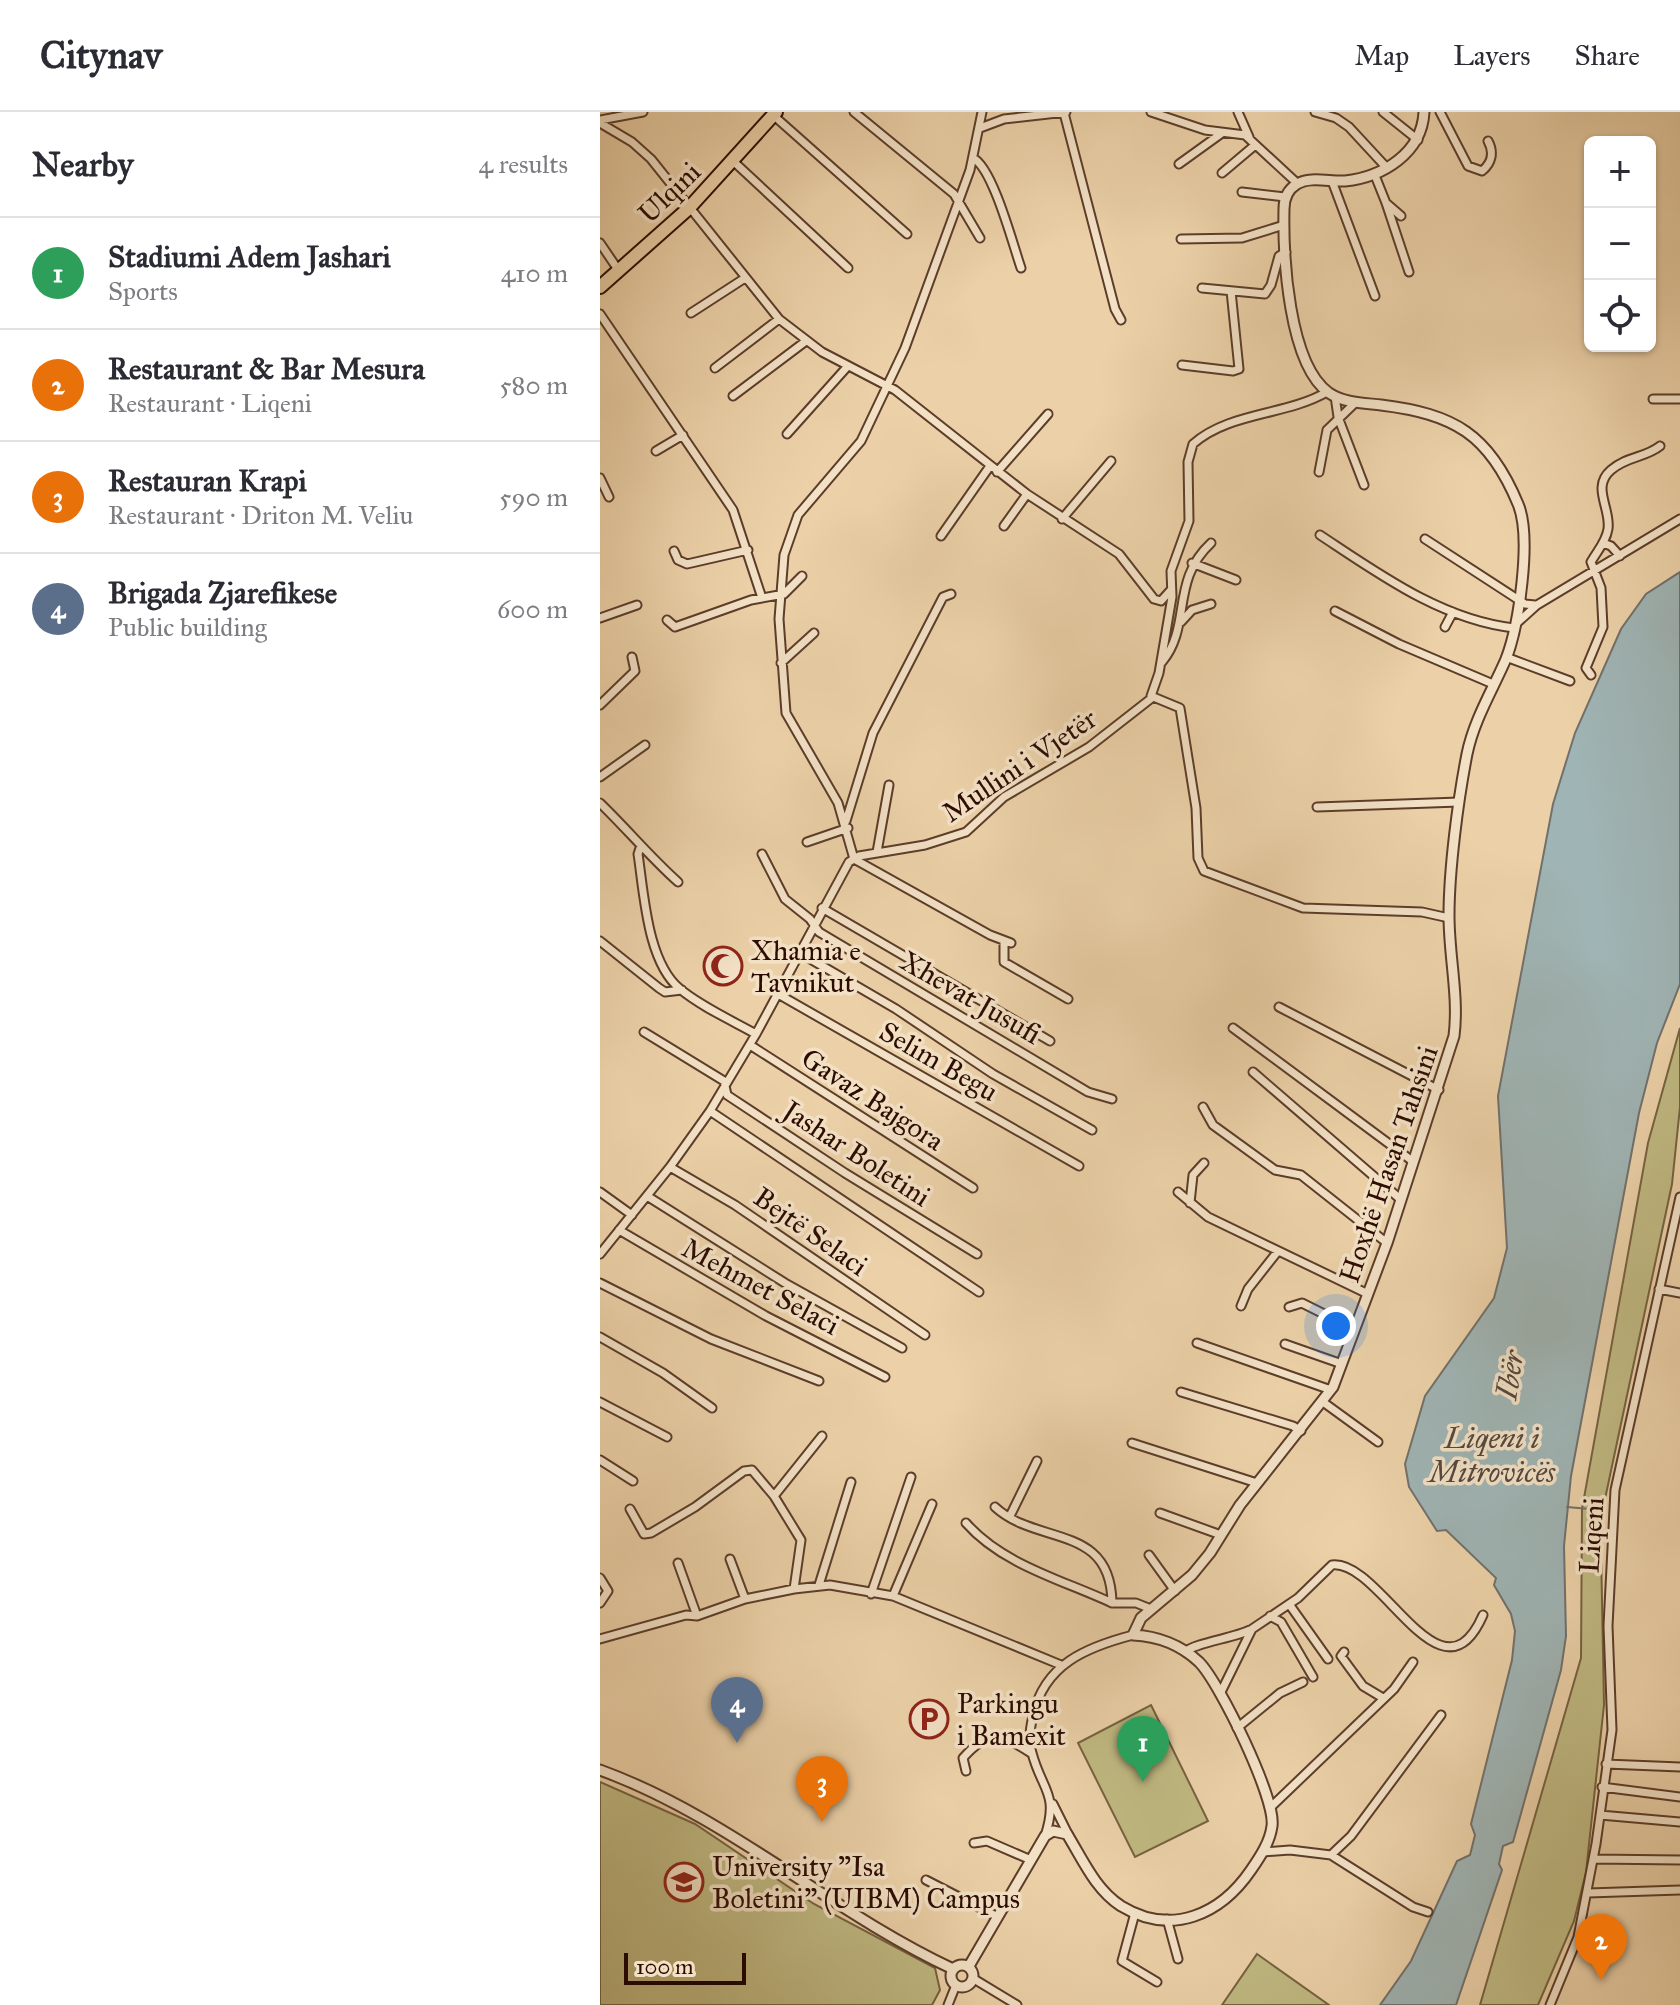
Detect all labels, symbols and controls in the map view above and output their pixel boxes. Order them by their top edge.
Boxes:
text: Citynav [40,32,162,78]
text: Map [1354,38,1409,73]
text: Layers [1453,38,1531,73]
text: Share [1575,38,1640,73]
map controls [1584,136,1656,352]
button: + [1584,136,1656,208]
text: Nearby [32,144,134,185]
text: 4 results [479,148,568,180]
street label: Ulqini [631,154,708,230]
button: − [1584,208,1656,280]
text: Stadiumi Adem Jashari [108,239,391,275]
text: 1 [53,257,63,289]
text: 410 m [501,257,568,289]
text: Sports [108,275,178,307]
button: locate [1584,280,1656,352]
text: Restaurant & Bar Mesura [108,351,425,387]
text: 2 [52,369,64,401]
text: 580 m [500,369,568,401]
text: Restaurant · Liqeni [108,387,312,419]
text: Restauran Krapi [108,463,307,499]
text: 3 [53,481,63,513]
text: 590 m [499,481,568,513]
text: Restaurant · Driton M. Veliu [108,499,413,531]
text: Brigada Zjarefikese [108,575,337,611]
text: 4 [51,593,65,625]
text: 600 m [497,593,568,625]
text: Public building [108,611,267,643]
street label: Mullini i Vjetër [935,701,1104,830]
place label: Xhamia e Tavnikut [751,933,861,1000]
street label: Xhevat Jusufi [894,943,1048,1052]
mosque icon: Xhamia e Tavnikut [702,945,744,987]
street label: Selim Begu [873,1014,1004,1109]
street label: Gavaz Bajgora [795,1040,951,1159]
street label: Hoxhë Hasan Tahsini [1331,1041,1446,1287]
street label: Jashar Boletini [774,1091,937,1214]
street label: Bejtë Selaci [747,1179,875,1284]
street label: Mehmet Selaci [676,1230,846,1343]
your location [1316,1306,1356,1346]
water label: Ibër [1488,1346,1532,1403]
water label: Liqeni i Mitrovicës [1426,1420,1557,1490]
street label: Liqeni [1571,1496,1612,1574]
pin: 4 [711,1677,763,1743]
place label: Parkingu i Bamexit [957,1686,1066,1753]
parking icon: Parkingu i Bamexit [908,1698,950,1740]
pin: 1 [1117,1716,1169,1782]
pin: 3 [796,1756,848,1822]
place label: University "Isa Boletini" (UIBM) Campus [712,1849,1020,1916]
school or university icon: University "Isa Boletini" (UIBM) Campus [663,1861,705,1903]
pin: 2 [1575,1914,1627,1980]
scale bar [624,1949,746,1985]
text: 100 m [636,1953,693,1980]

